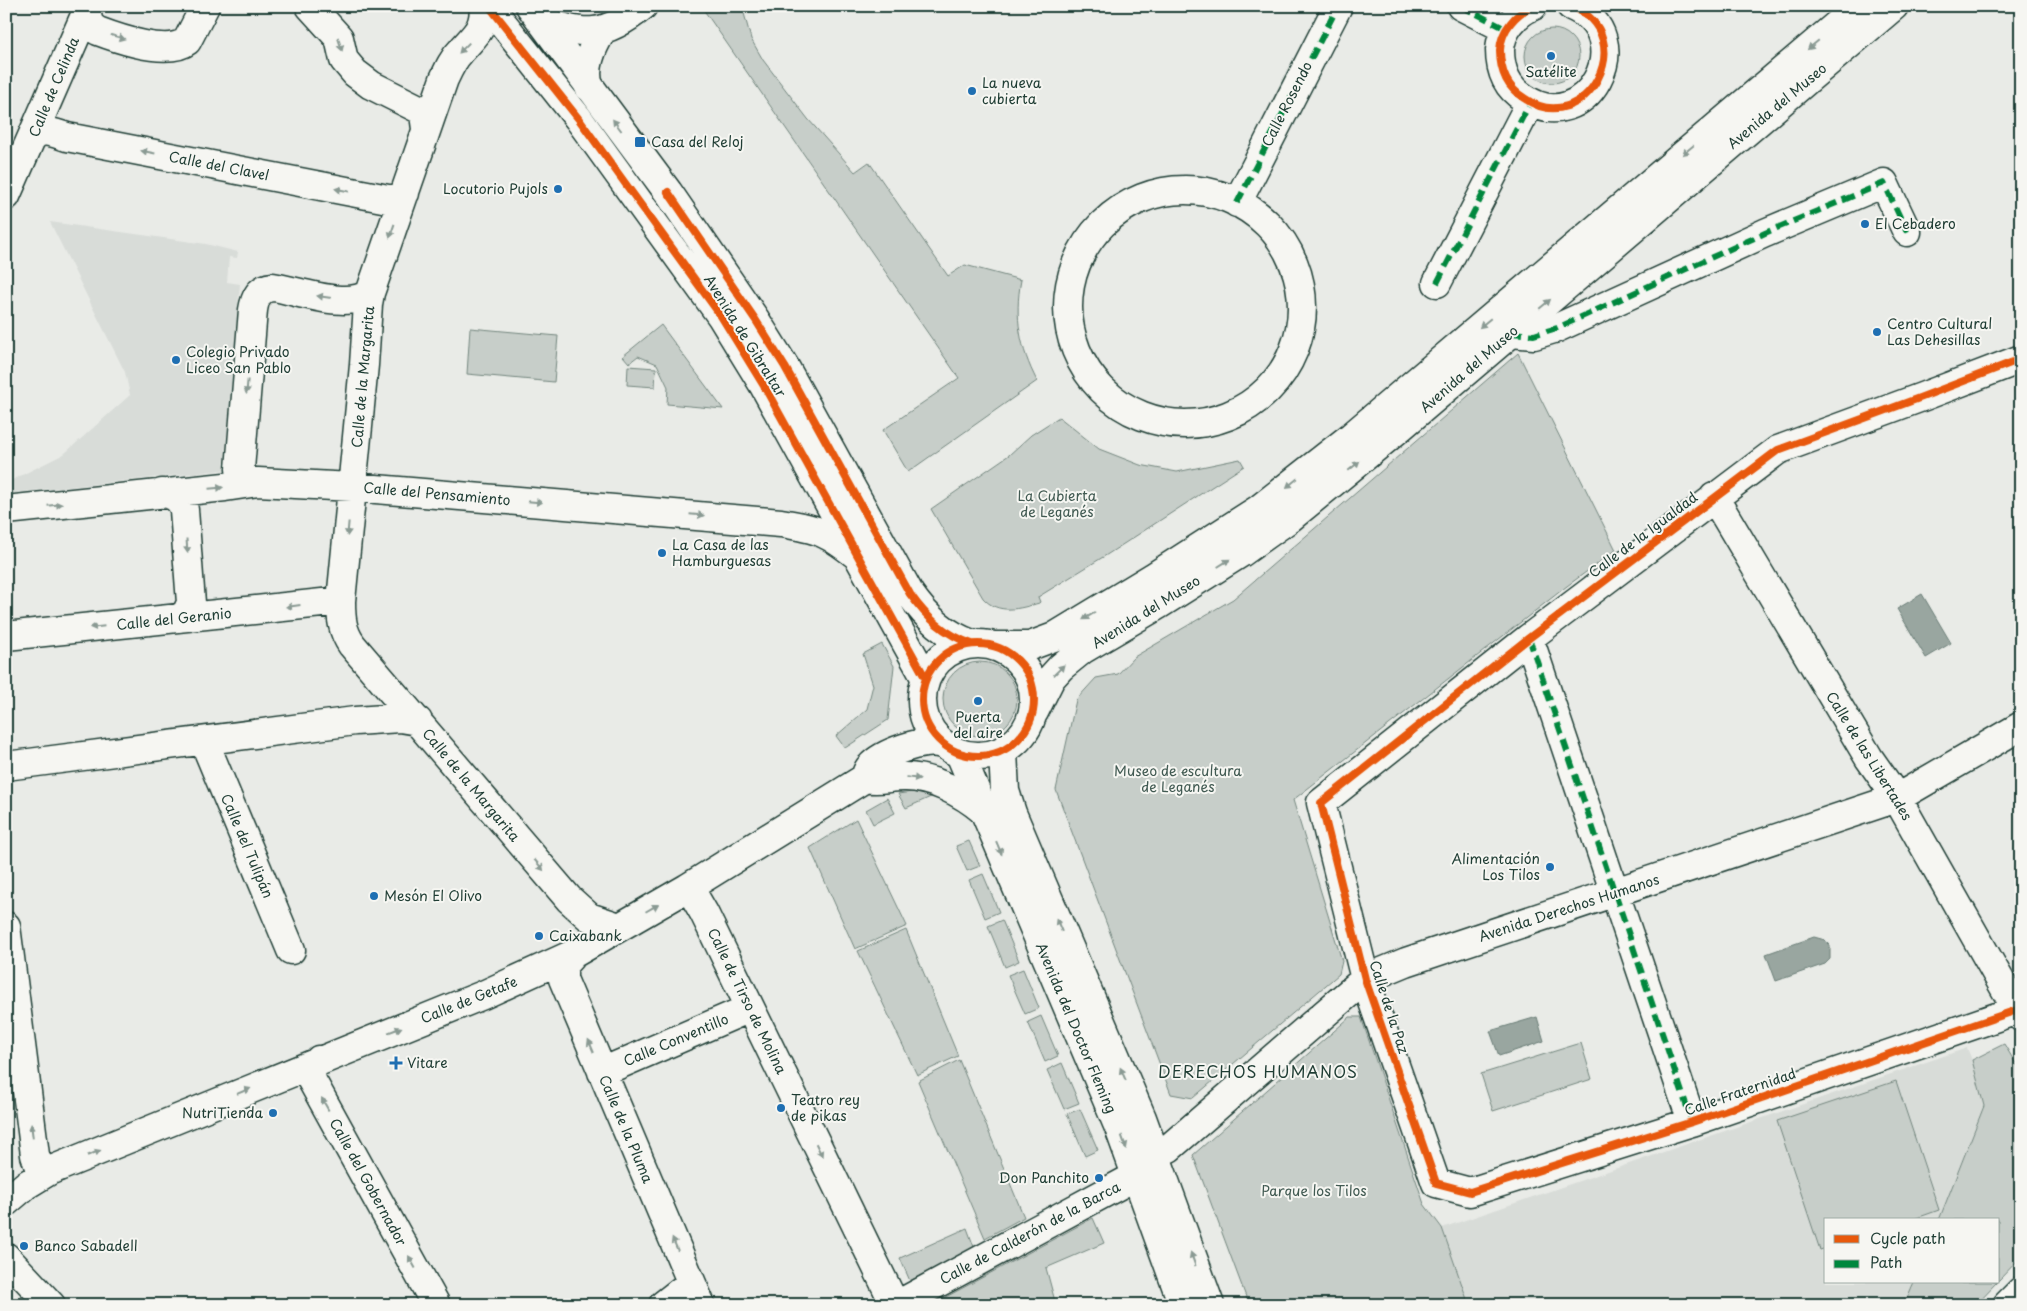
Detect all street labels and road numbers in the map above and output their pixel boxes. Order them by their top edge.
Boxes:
street label: Calle de Celinda [23,33,84,140]
street label: Calle Rosendo [1256,57,1317,150]
street label: Avenida del Museo [1722,58,1831,154]
street label: Calle del Clavel [167,145,271,186]
street label: Avenida de Gibraltar [699,271,792,401]
street label: Calle de la Margarita [346,305,379,449]
street label: Avenida del Museo [1415,320,1523,417]
street label: Calle del Pensamiento [363,477,512,510]
street label: Calle de la Igualdad [1584,486,1702,583]
street label: Avenida del Museo [1088,570,1204,653]
street label: Calle del Geranio [115,602,233,635]
street label: Calle de las Libertades [1821,687,1918,824]
street label: Calle de la Margarita [418,723,525,846]
street label: Calle del Tulipán [216,790,279,901]
street label: Avenida Derechos Humanos [1476,868,1662,947]
street label: Calle de Tirso de Molina [703,924,792,1077]
street label: Avenida del Doctor Fleming [1031,939,1122,1116]
street label: Calle de la Paz [1365,957,1415,1057]
street label: Calle de Getafe [417,971,520,1028]
street label: Calle Conventillo [620,1008,732,1071]
street label: Calle Fraternidad [1681,1063,1799,1120]
street label: Calle de la Pluma [594,1071,659,1186]
street label: Calle del Gobernador [325,1114,413,1250]
street label: Calle de Calderón de la Barca [936,1176,1124,1289]

